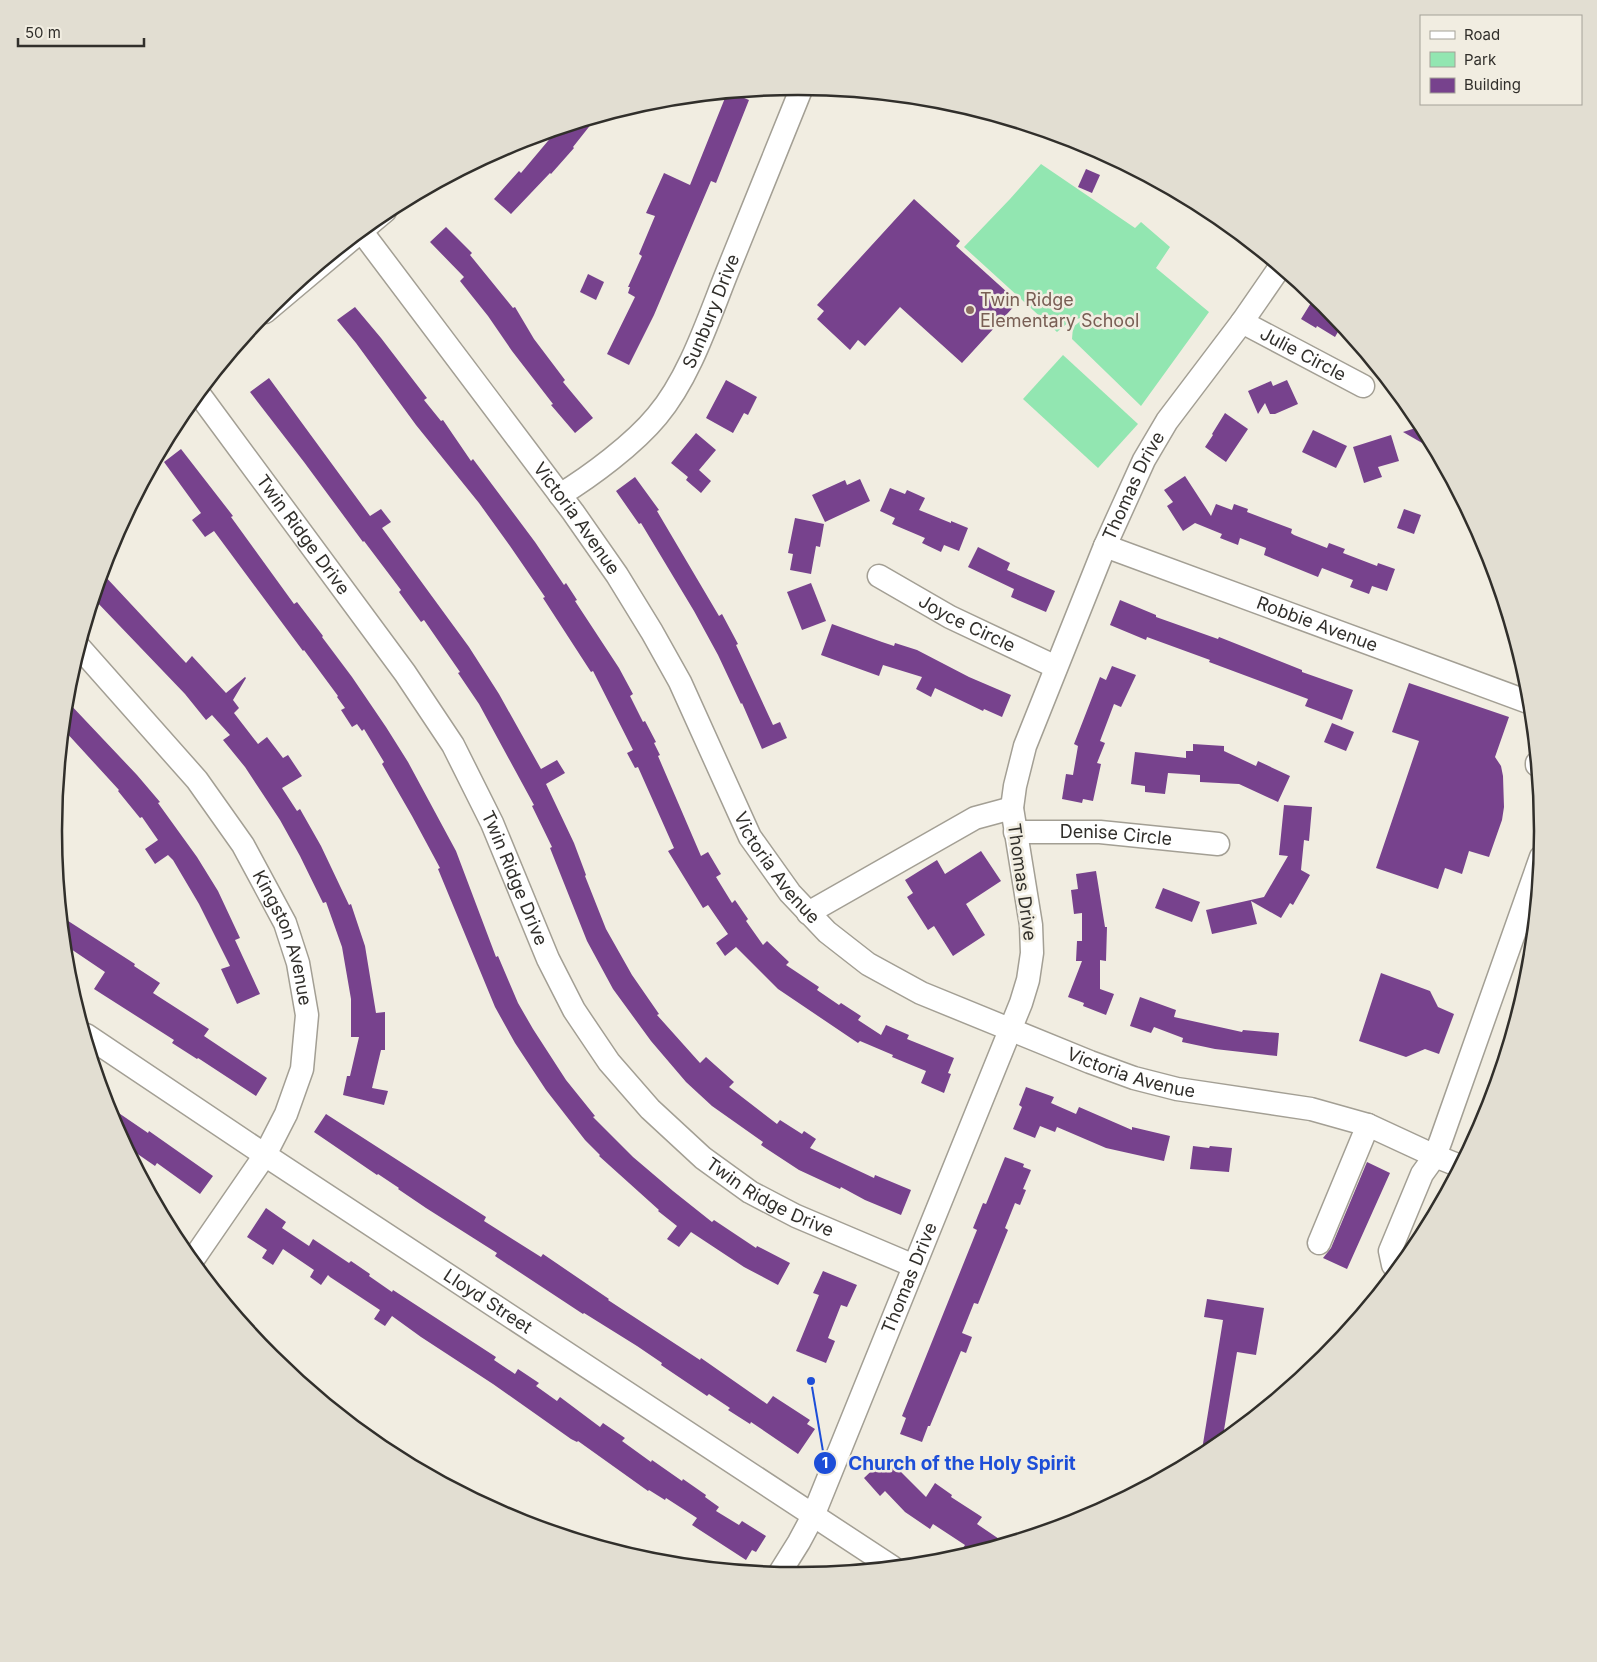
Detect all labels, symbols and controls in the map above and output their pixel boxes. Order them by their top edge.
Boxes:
scale bar [18,15,144,47]
legend [1420,15,1582,105]
text: 50 m [25,23,61,42]
text: Road [1464,25,1500,44]
text: Park [1464,50,1497,69]
text: Building [1464,75,1521,94]
street label: Sunbury Drive [678,251,743,372]
place label: Twin Ridge Elementary School [980,289,1139,331]
marker: Twin Ridge Elementary School [964,304,976,316]
street label: Julie Circle [1257,322,1350,385]
street label: Thomas Drive [1098,428,1168,543]
street label: Victoria Avenue [529,458,624,578]
street label: Twin Ridge Drive [252,470,354,598]
street label: Joyce Circle [915,590,1019,656]
street label: Robbie Avenue [1254,592,1381,656]
street label: Twin Ridge Drive [478,807,552,948]
street label: Victoria Avenue [730,808,824,928]
street label: Denise Circle [1060,821,1173,849]
street label: Thomas Drive [1004,822,1041,942]
street label: Kingston Avenue [249,866,316,1007]
street label: Victoria Avenue [1064,1043,1197,1102]
street label: Twin Ridge Drive [702,1153,837,1241]
street label: Thomas Drive [877,1219,941,1337]
street label: Lloyd Street [440,1264,536,1338]
callout: Church of the Holy Spirit [813,1446,1085,1480]
text: Church of the Holy Spirit [848,1452,1076,1475]
text: 1 [822,1453,828,1472]

